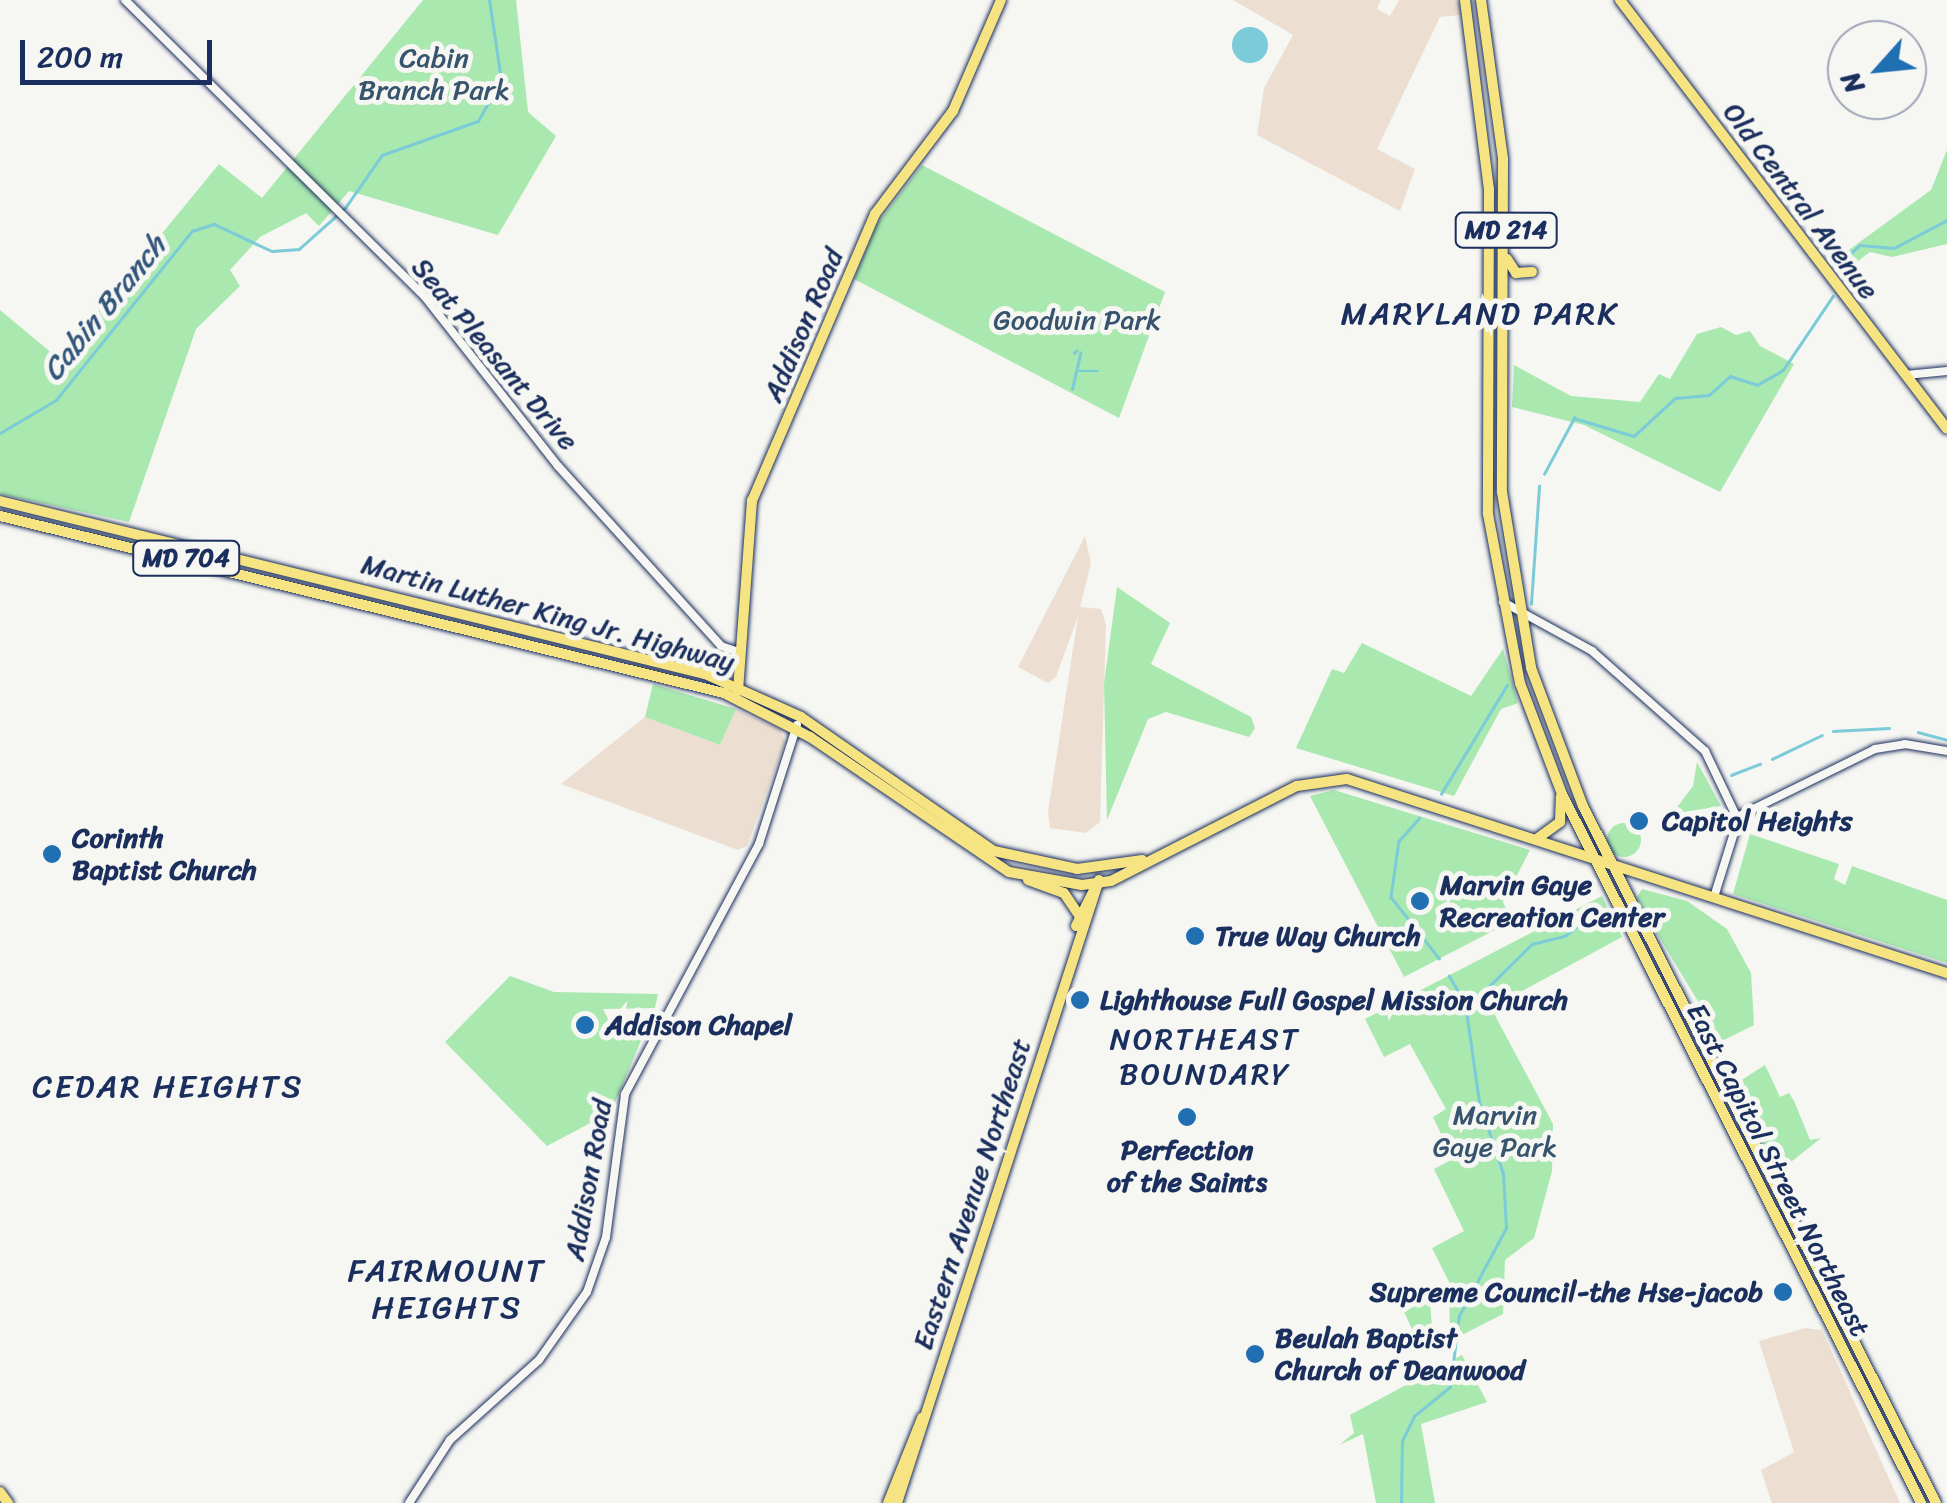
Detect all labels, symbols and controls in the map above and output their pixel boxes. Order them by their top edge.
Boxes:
scale bar [25,20,218,82]
north arrow [1827,20,1927,120]
text: 200 m [37,30,123,84]
park label: Cabin Branch Park [358,41,510,107]
text: N [1825,63,1878,103]
street label: Old Central Avenue [1716,96,1886,306]
road number: MD 214 [1454,210,1558,250]
water label: Cabin Branch [35,228,173,388]
street label: Addison Road [756,243,850,407]
street label: Seat Pleasant Drive [404,250,586,458]
district label: MARYLAND PARK [1341,295,1619,333]
park label: Goodwin Park [993,303,1161,337]
road number: MD 704 [131,538,241,578]
street label: Martin Luther King Jr. Highway [359,547,737,679]
place label: Capitol Heights [1662,804,1852,838]
marker: Capitol Heights [1626,808,1652,834]
place label: Corinth Baptist Church [72,821,257,887]
marker: Corinth Baptist Church [41,843,63,865]
place label: Marvin Gaye Recreation Center [1440,868,1666,934]
marker: Marvin Gaye Recreation Center [1409,890,1431,912]
place label: True Way Church [1215,919,1421,953]
marker: True Way Church [1184,925,1206,947]
place label: Lighthouse Full Gospel Mission Church [1100,983,1569,1017]
marker: Lighthouse Full Gospel Mission Church [1069,989,1091,1011]
street label: East Capitol Street Northeast [1679,997,1877,1343]
place label: Addison Chapel [605,1008,792,1042]
marker: Addison Chapel [574,1014,596,1036]
district label: NORTHEAST BOUNDARY [1112,1021,1298,1092]
street label: Eastern Avenue Northeast [906,1034,1038,1354]
district label: CEDAR HEIGHTS [34,1068,302,1106]
street label: Addison Road [557,1096,619,1264]
park label: Marvin Gaye Park [1432,1098,1558,1164]
marker: Perfection of the Saints [1176,1106,1198,1128]
place label: Perfection of the Saints [1107,1133,1267,1199]
district label: FAIRMOUNT HEIGHTS [350,1253,544,1328]
place label: Supreme Council-the Hse-jacob [1368,1275,1763,1309]
marker: Supreme Council-the Hse-jacob [1772,1281,1794,1303]
place label: Beulah Baptist Church of Deanwood [1275,1321,1526,1387]
marker: Beulah Baptist Church of Deanwood [1244,1343,1266,1365]

